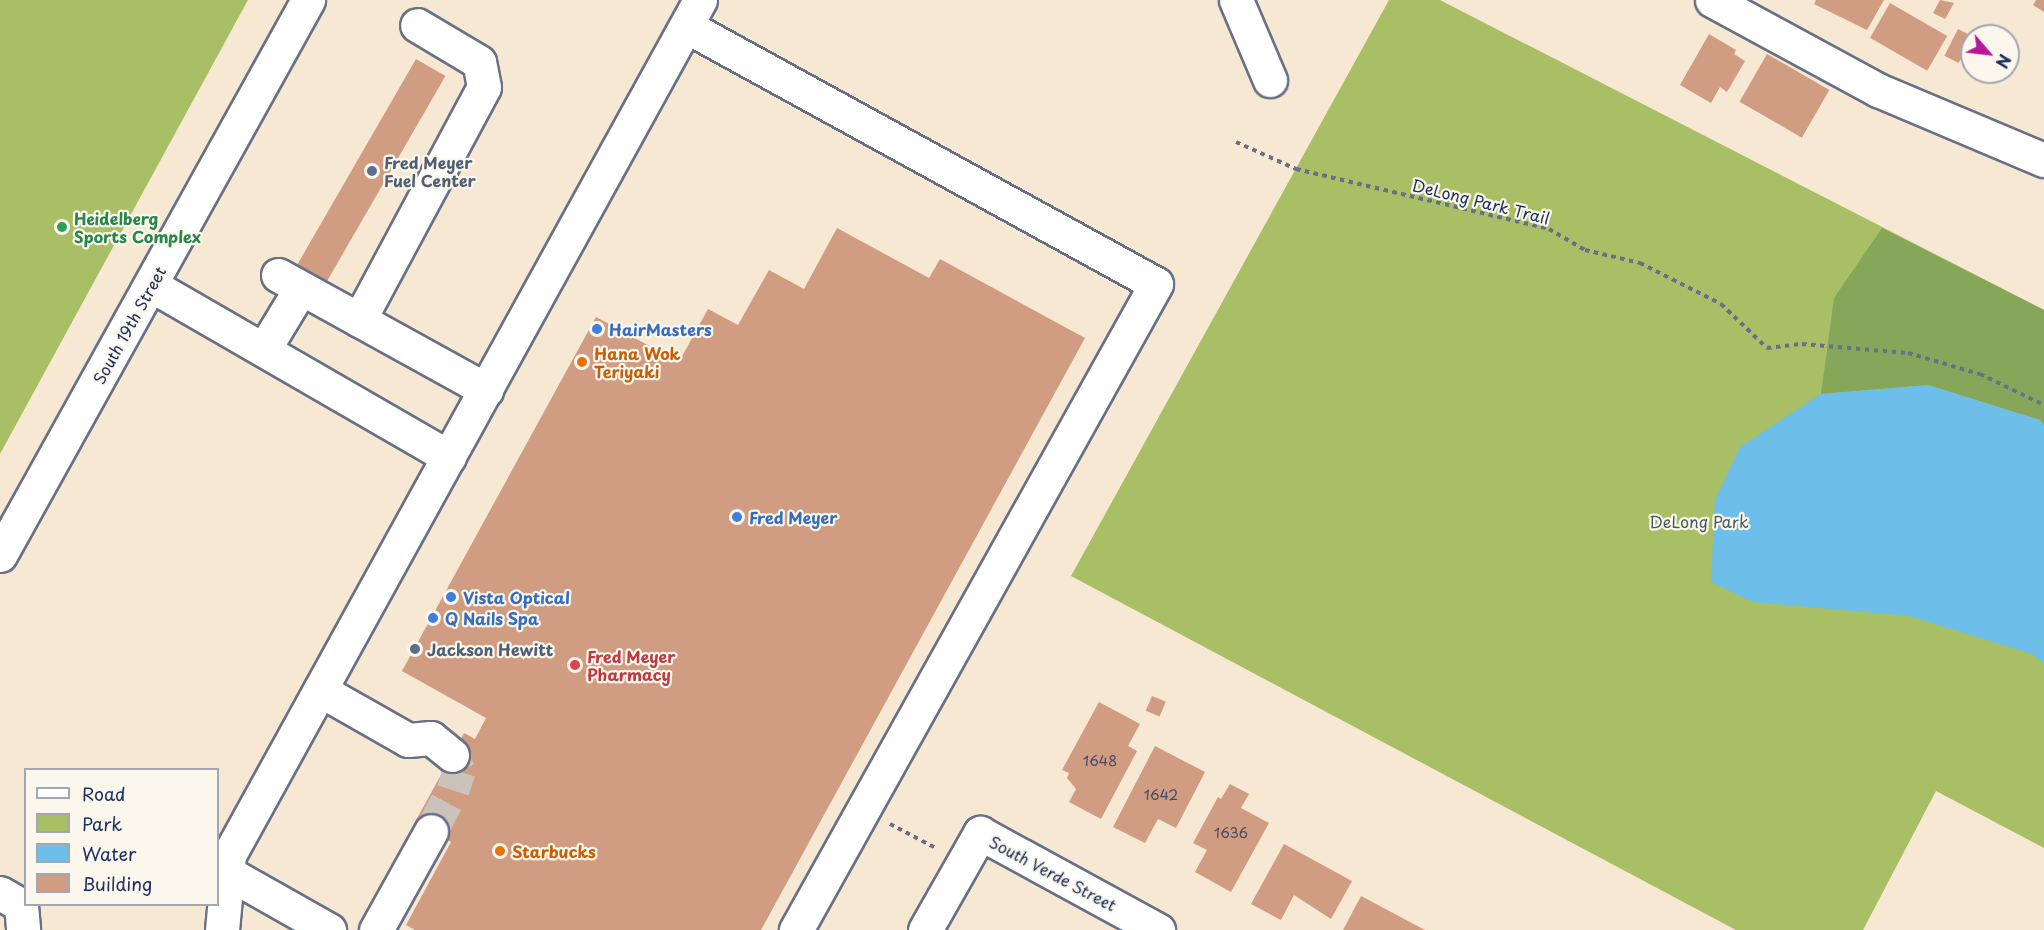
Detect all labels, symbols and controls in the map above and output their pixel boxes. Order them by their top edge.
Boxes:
north arrow [1960,24,2020,84]
text: N [1991,50,2018,73]
place label: Fred Meyer Fuel Center [384,152,477,190]
marker: Fred Meyer Fuel Center [365,164,379,178]
street label: DeLong Park Trail [1411,175,1551,227]
place label: Heidelberg Sports Complex [74,208,201,246]
marker: Heidelberg Sports Complex [55,220,69,234]
street label: South 19th Street [88,262,170,388]
place label: HairMasters [609,319,712,339]
marker: HairMasters [590,322,604,336]
place label: Hana Wok Teriyaki [594,343,680,381]
marker: Hana Wok Teriyaki [575,355,589,369]
place label: Fred Meyer [749,507,839,527]
marker: Fred Meyer [730,510,744,524]
park label: DeLong Park [1649,511,1749,531]
place label: Vista Optical [463,587,568,607]
marker: Vista Optical [444,590,458,604]
place label: Q Nails Spa [445,608,540,628]
marker: Q Nails Spa [426,611,440,625]
place label: Jackson Hewitt [427,639,553,659]
marker: Jackson Hewitt [408,642,422,656]
place label: Fred Meyer Pharmacy [587,646,677,684]
marker: Fred Meyer Pharmacy [568,658,582,672]
house number: 1648 [1083,753,1117,769]
legend [24,768,219,906]
text: Road [82,780,126,807]
house number: 1642 [1144,787,1178,803]
text: Park [82,810,122,837]
house number: 1636 [1214,825,1248,841]
street label: South Verde Street [985,831,1121,915]
text: Water [82,840,136,867]
place label: Starbucks [512,841,596,861]
marker: Starbucks [493,844,507,858]
text: Building [82,870,152,897]

